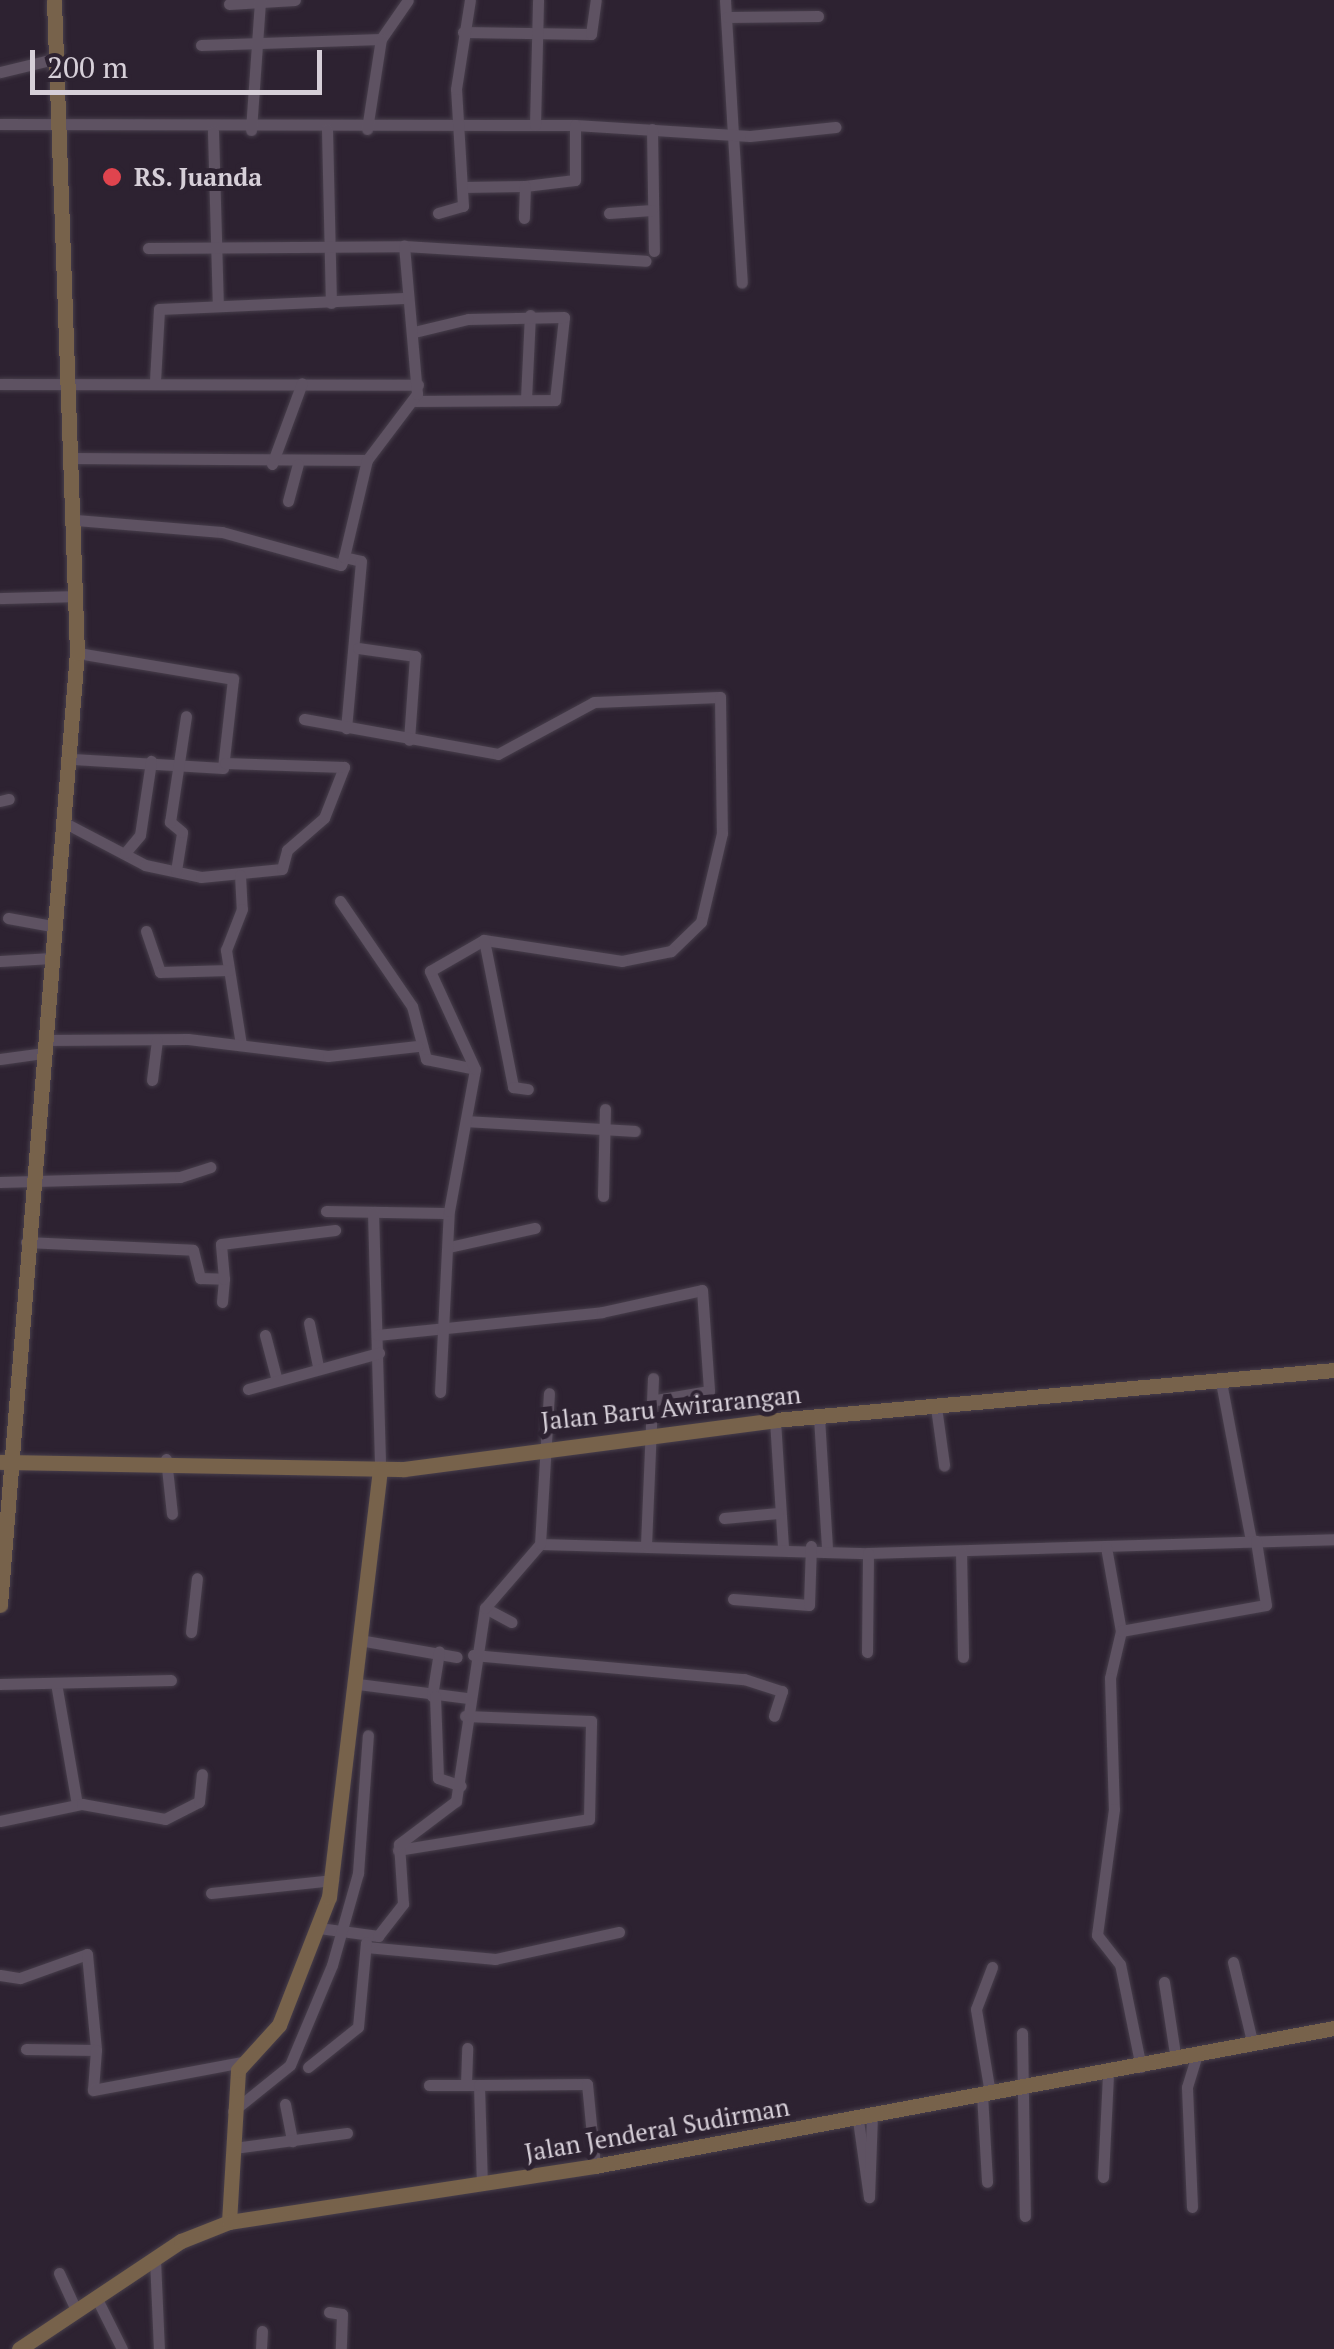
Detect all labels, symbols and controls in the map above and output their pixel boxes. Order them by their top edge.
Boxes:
scale bar [35,30,328,92]
text: 200 m [47,47,128,87]
place label: RS. Juanda [134,162,263,192]
marker: RS. Juanda [99,164,125,190]
street label: Jalan Baru Awirarangan [539,1379,803,1437]
street label: Jalan Jenderal Sudirman [522,2092,792,2168]

